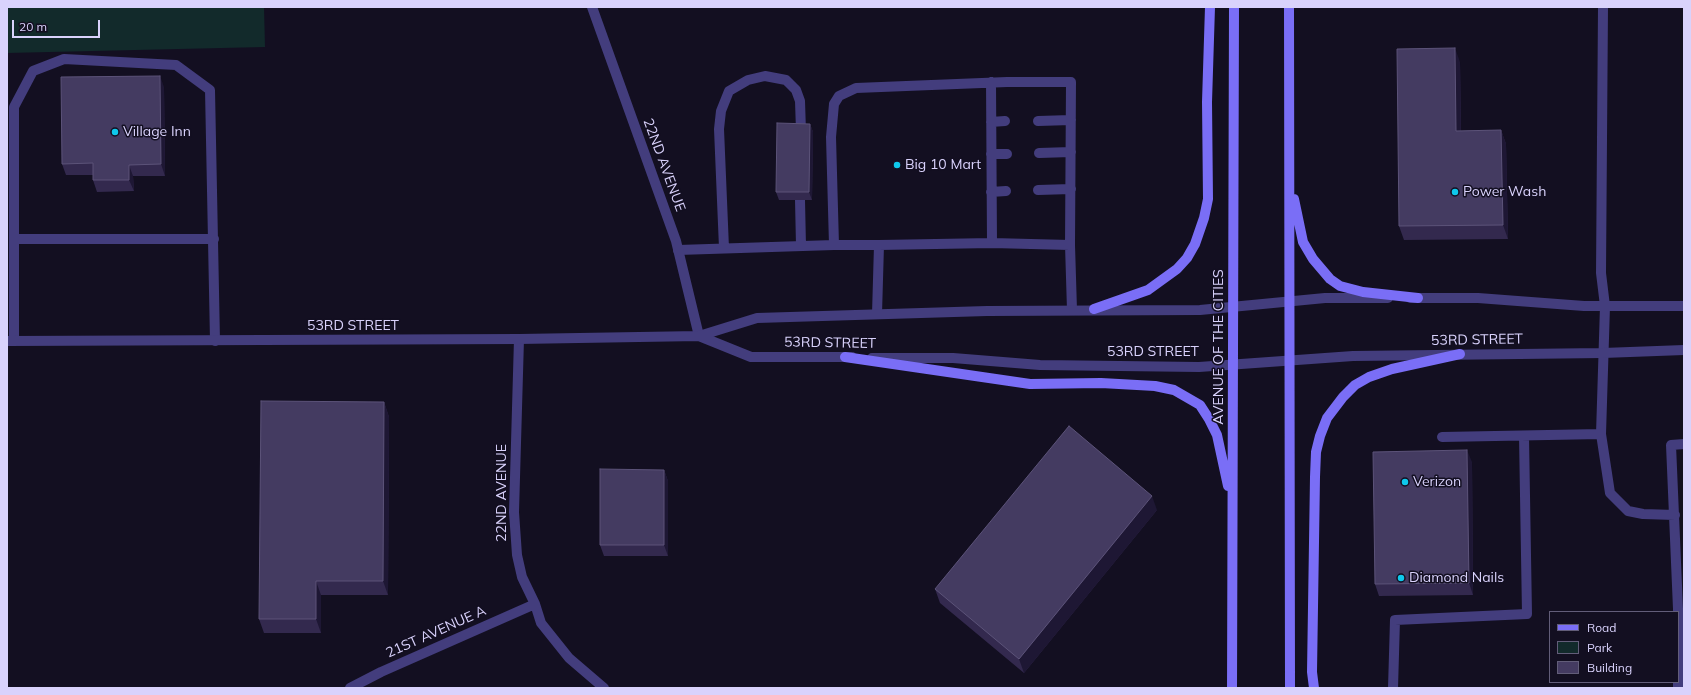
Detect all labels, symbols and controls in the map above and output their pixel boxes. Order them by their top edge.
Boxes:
scale bar [14,12,102,38]
text: 20 m [19,19,47,34]
street label: 22ND AVENUE [639,116,689,214]
place label: Village Inn [123,124,191,140]
marker: Village Inn [110,127,120,137]
place label: Big 10 Mart [905,157,981,173]
marker: Big 10 Mart [892,160,902,170]
place label: Power Wash [1463,184,1546,200]
marker: Power Wash [1450,187,1460,197]
street label: AVENUE OF THE CITIES [1211,269,1227,425]
street label: 53RD STREET [307,318,399,334]
street label: 53RD STREET [1431,331,1523,349]
street label: 53RD STREET [784,334,876,352]
street label: 53RD STREET [1107,344,1199,360]
street label: 22ND AVENUE [494,444,510,542]
place label: Verizon [1413,474,1461,490]
marker: Verizon [1400,477,1410,487]
place label: Diamond Nails [1409,570,1504,586]
marker: Diamond Nails [1396,573,1406,583]
street label: 21ST AVENUE A [383,602,489,662]
legend [1549,611,1679,683]
text: Road [1587,620,1616,635]
text: Park [1587,640,1612,655]
text: Building [1587,660,1632,675]

